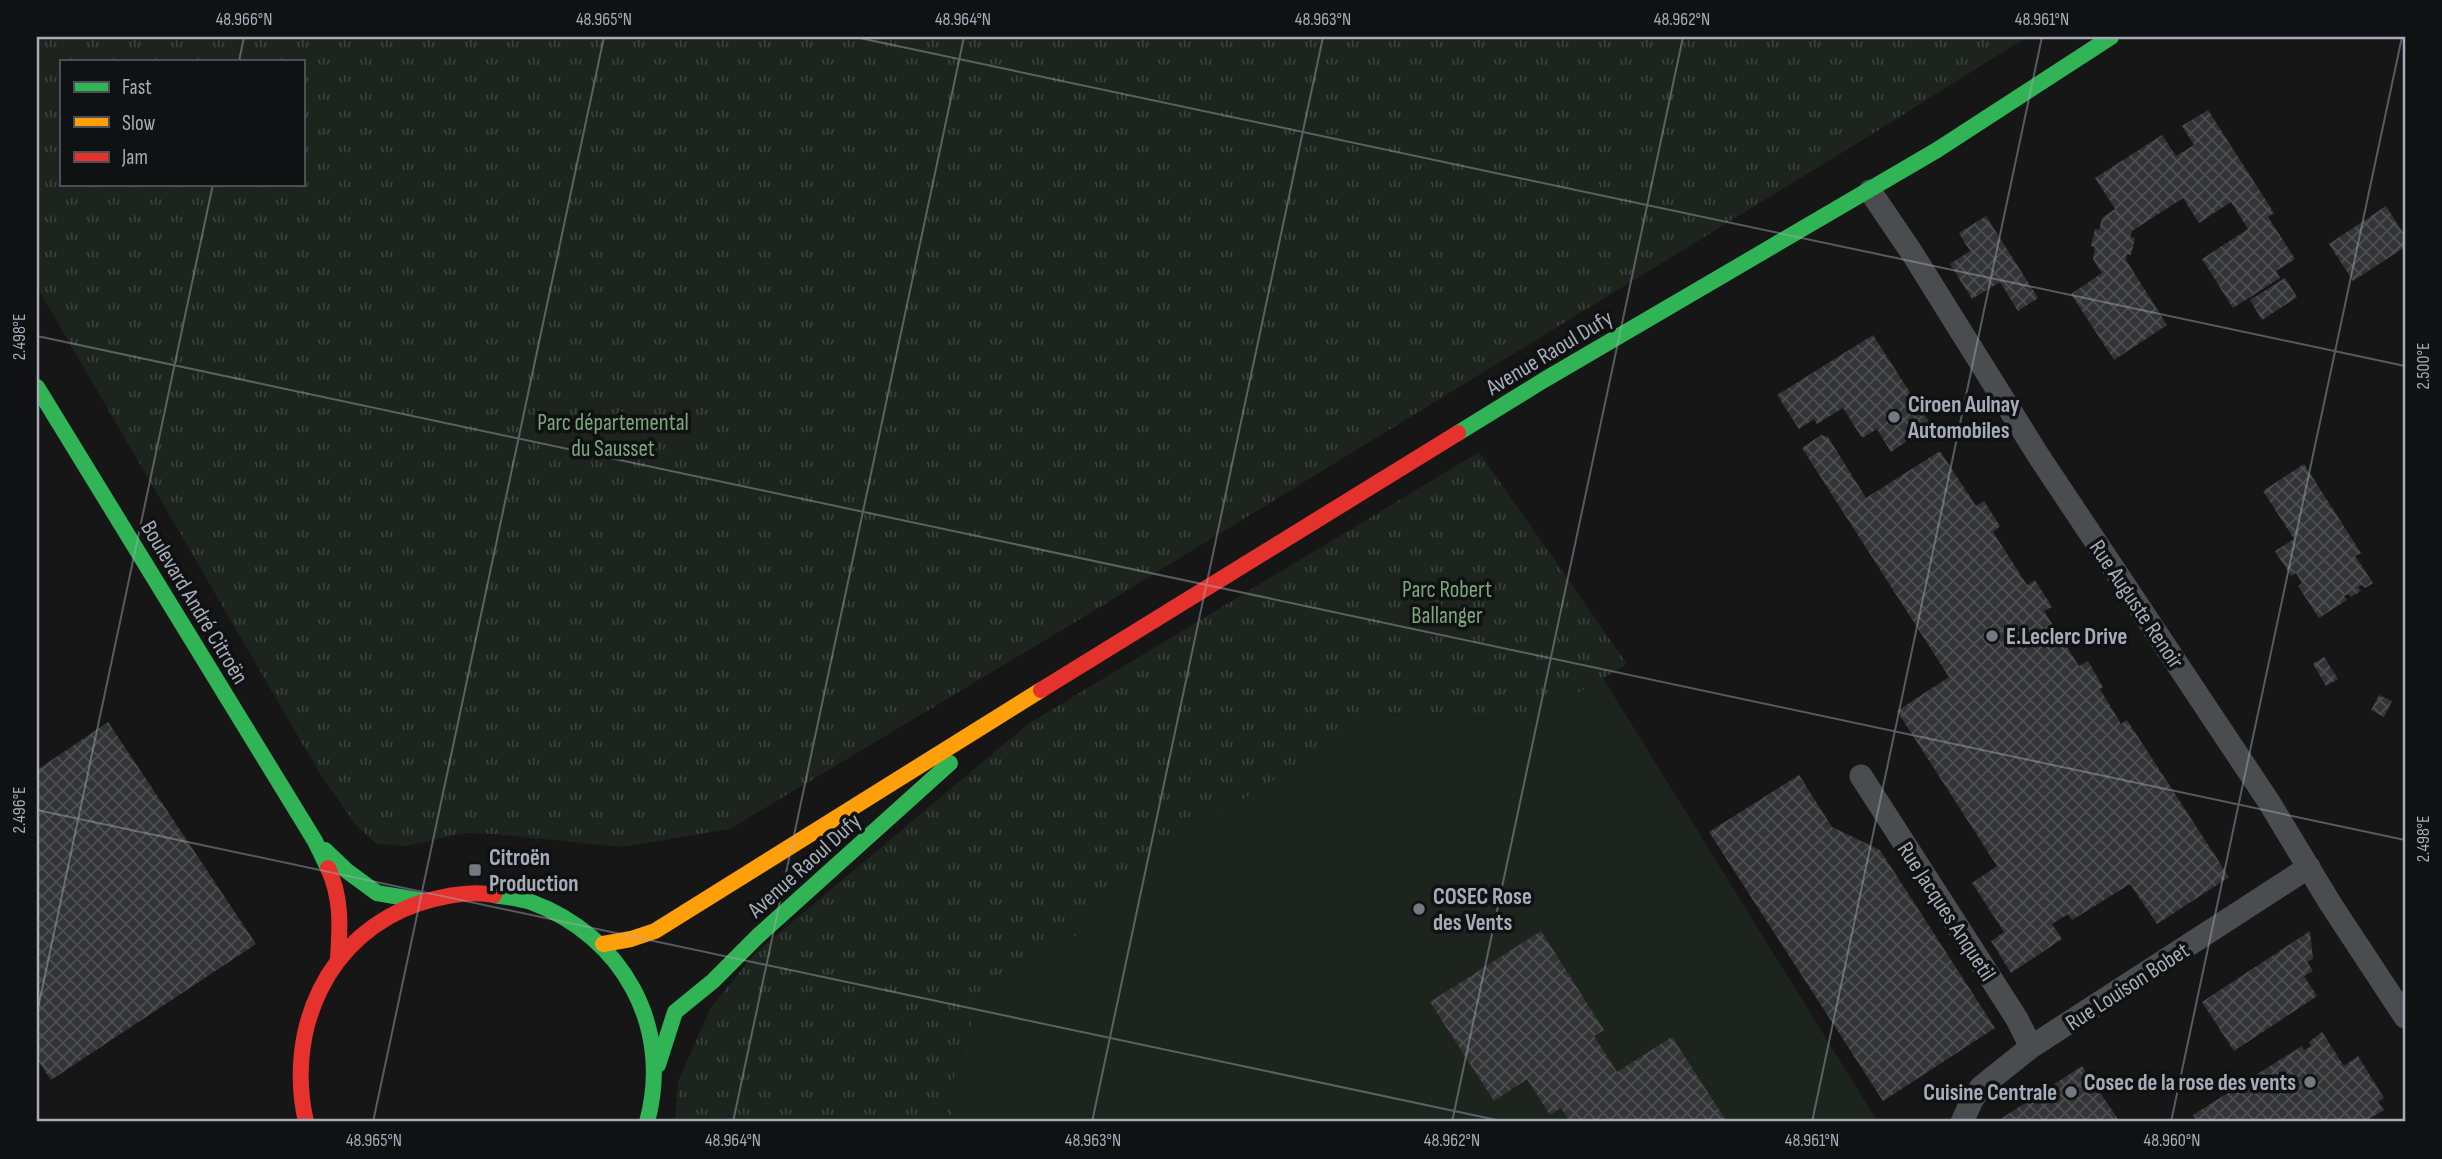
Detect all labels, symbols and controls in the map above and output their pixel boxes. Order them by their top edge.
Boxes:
text: 48.966°N [216,9,272,30]
text: 48.965°N [576,9,632,30]
text: 48.964°N [935,9,991,30]
text: 48.963°N [1295,9,1351,30]
text: 48.962°N [1654,9,1710,30]
text: 48.961°N [2015,9,2069,30]
legend [60,60,304,186]
text: Fast [122,75,152,100]
text: Slow [122,111,156,136]
text: Jam [121,145,148,170]
street label: Avenue Raoul Dufy [1480,304,1618,402]
text: 2.498°E [9,314,30,360]
text: 2.500°E [2413,343,2434,389]
place label: Ciroen Aulnay Automobiles [1907,391,2020,445]
park label: Parc départemental du Sausset [537,409,689,463]
marker: Ciroen Aulnay Automobiles [1886,409,1902,425]
street label: Boulevard André Citroën [134,516,254,689]
street label: Rue Auguste Renoir [2083,535,2190,675]
park label: Parc Robert Ballanger [1402,576,1492,630]
place label: E.Leclerc Drive [2006,623,2127,651]
marker: E.Leclerc Drive [1984,628,2000,644]
text: 2.496°E [9,787,30,833]
street label: Avenue Raoul Dufy [741,807,867,925]
text: 2.498°E [2413,816,2434,862]
street label: Rue Jacques Anquetil [1891,837,2002,986]
place label: Citroën Production [489,844,578,898]
marker: Citroën Production [467,862,483,878]
place label: COSEC Rose des Vents [1433,883,1532,937]
marker: COSEC Rose des Vents [1411,901,1427,917]
street label: Rue Louison Bobet [2061,937,2195,1037]
place label: Cosec de la rose des vents [2084,1069,2296,1097]
marker: Cosec de la rose des vents [2302,1074,2318,1090]
place label: Cuisine Centrale [1923,1079,2057,1107]
marker: Cuisine Centrale [2063,1084,2079,1100]
text: 48.965°N [346,1130,402,1151]
text: 48.964°N [705,1130,761,1151]
text: 48.963°N [1065,1130,1121,1151]
text: 48.962°N [1424,1130,1480,1151]
text: 48.961°N [1785,1130,1839,1151]
text: 48.960°N [2144,1130,2200,1151]

